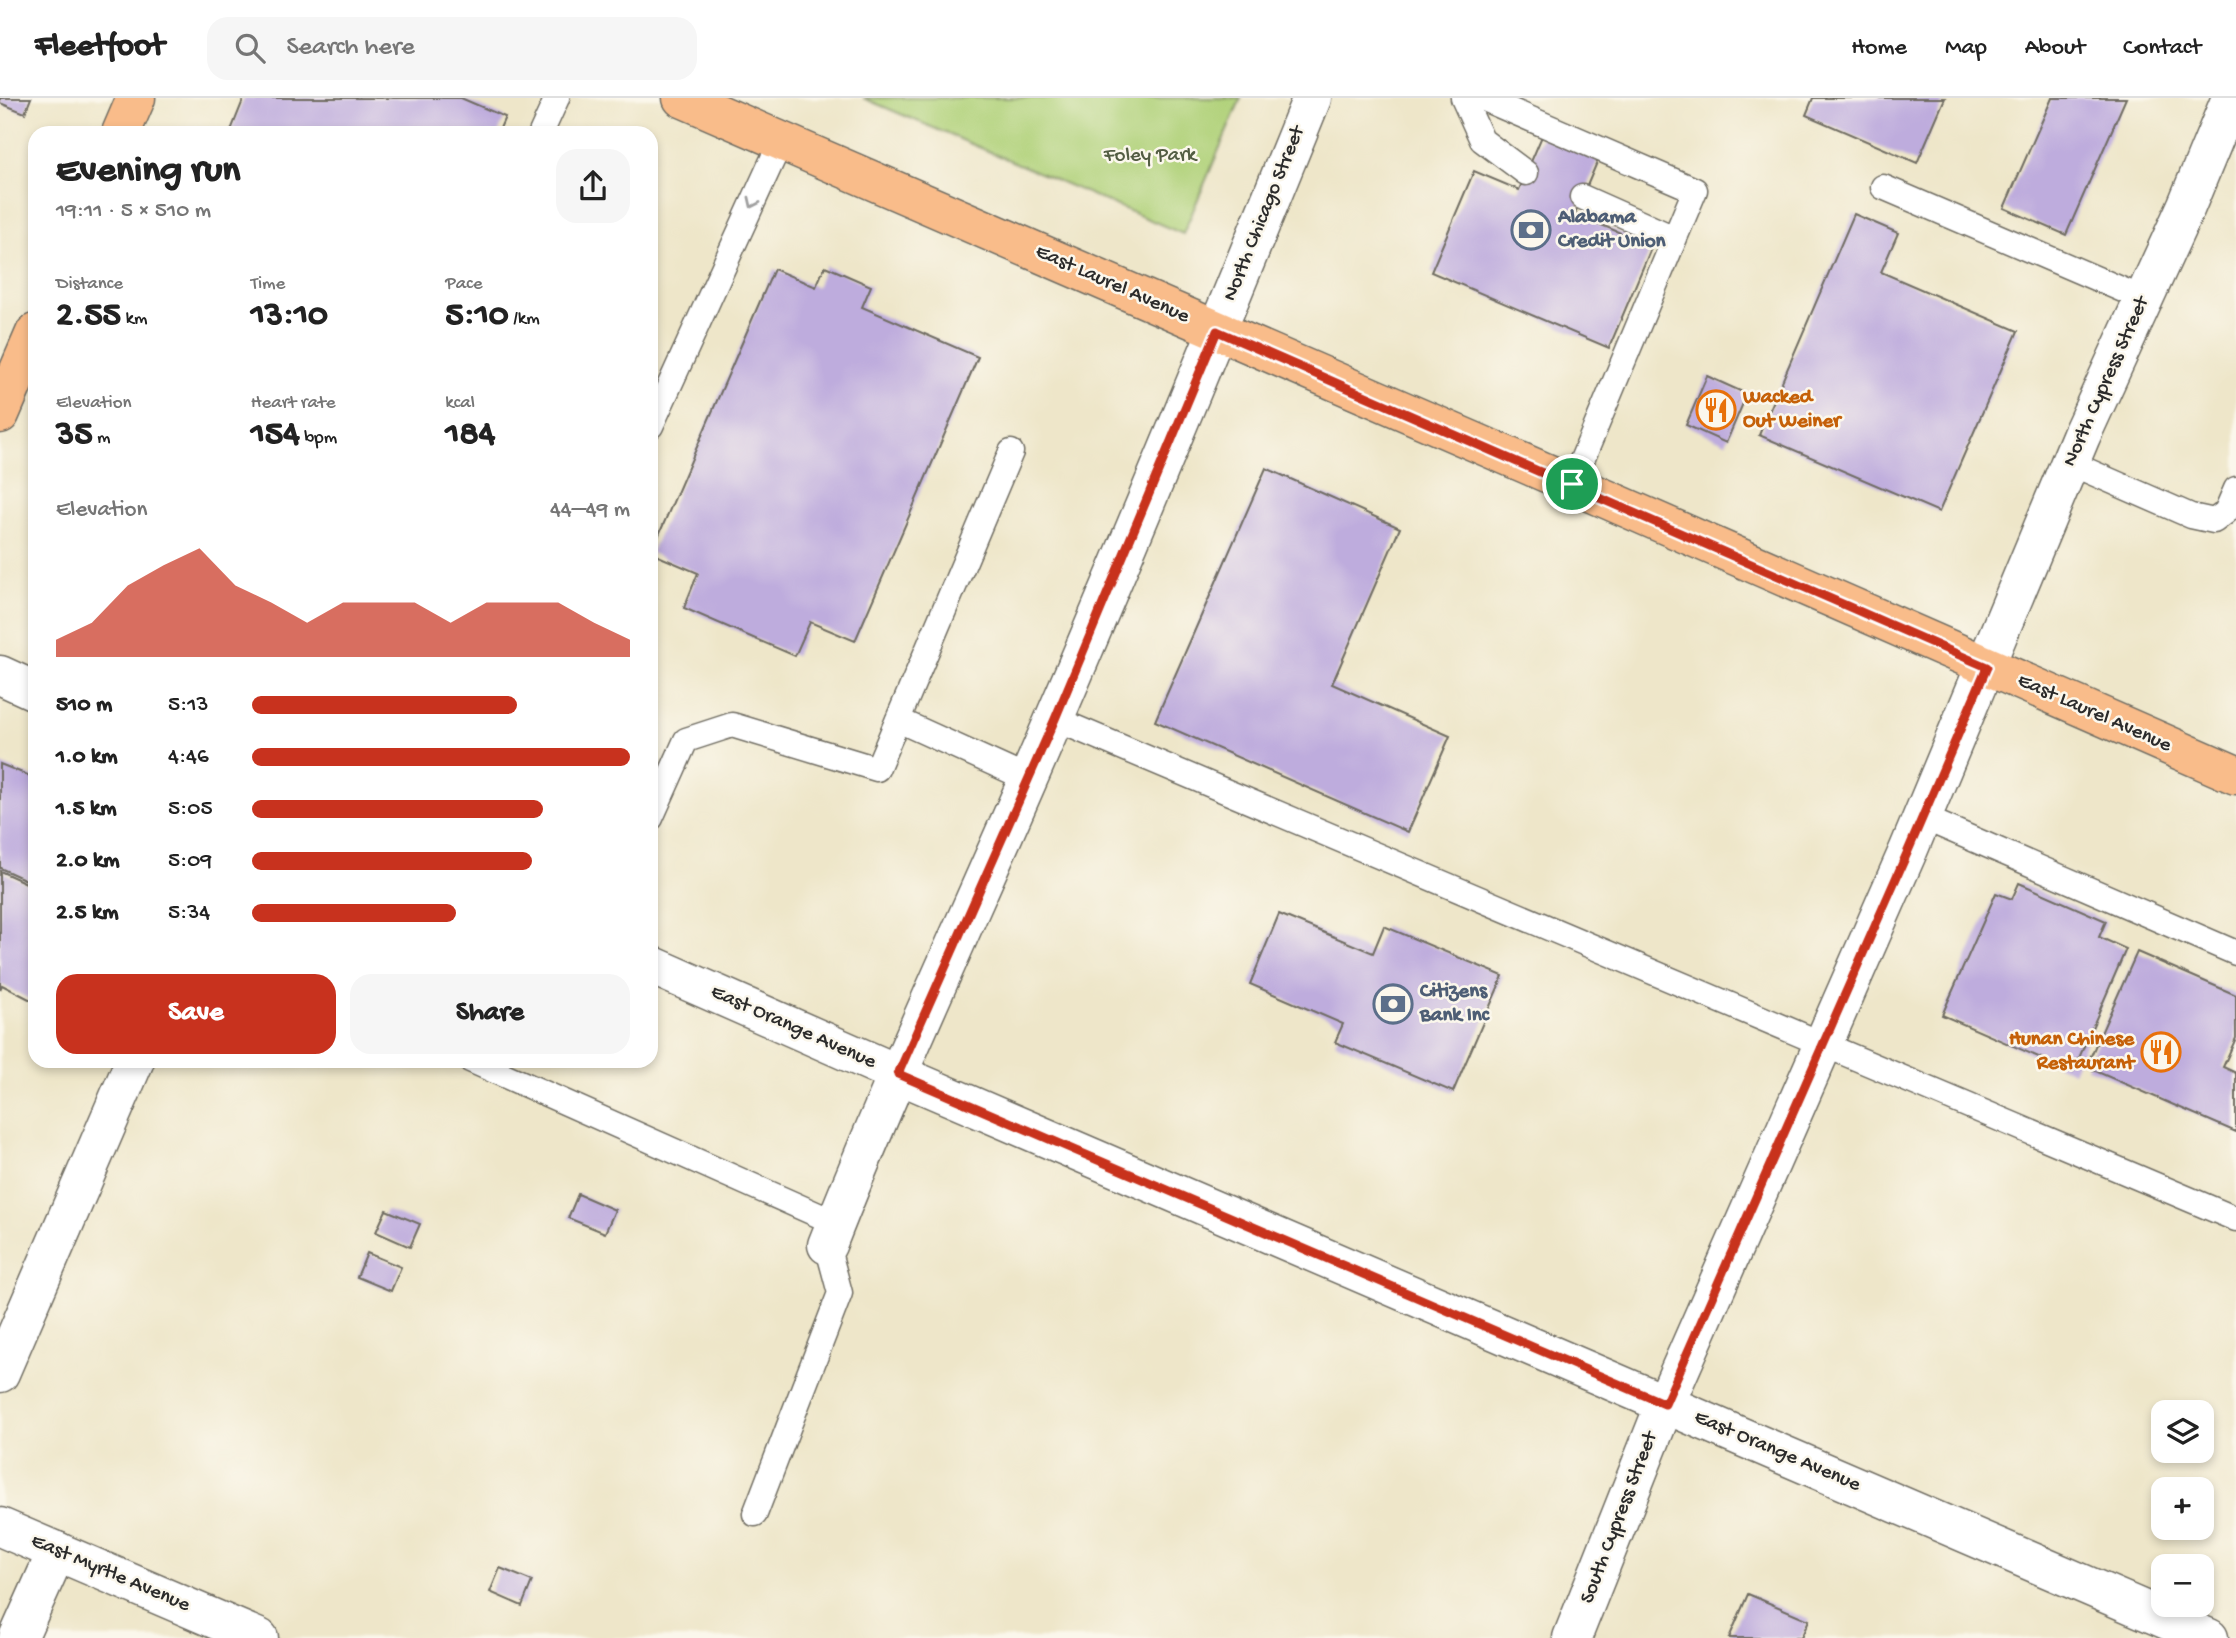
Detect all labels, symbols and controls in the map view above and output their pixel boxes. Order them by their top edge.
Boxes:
search box [207,17,697,80]
text: Fleetfoot [35,29,165,67]
icon: search [231,29,269,67]
text: Search here [287,33,415,64]
text: Home [1851,34,1907,63]
text: Map [1945,34,1987,63]
text: About [2025,34,2085,63]
text: Contact [2123,34,2201,63]
street label: North Chicago Street [1218,121,1312,305]
park label: Foley Park [1103,144,1199,169]
button: share [556,149,630,223]
text: Evening run [56,150,240,194]
one-way arrow [747,196,761,208]
text: 19:11 · 5 × 510 m [56,198,211,225]
place label: Alabama Credit Union [1557,206,1667,255]
bank icon: Alabama Credit Union [1510,209,1552,251]
street label: East Laurel Avenue [1031,240,1194,331]
text: Distance [56,273,123,296]
text: Time [251,273,285,296]
text: Pace [445,273,483,296]
street label: North Cypress Street [2058,291,2157,471]
text: 2.55 [56,296,121,337]
text: 13:10 [251,296,328,337]
text: 5:10 [445,296,509,337]
text: km [121,308,147,331]
text: /km [509,308,540,331]
place label: Wacked Out Weiner [1742,386,1843,435]
restaurant icon: Wacked Out Weiner [1695,389,1737,431]
text: Elevation [56,392,132,415]
text: Heart rate [251,392,336,415]
text: kcal [445,392,475,415]
text: 35 [56,415,93,456]
text: 154 [251,415,300,456]
text: 184 [445,415,495,456]
text: m [93,427,111,450]
text: bpm [300,427,337,450]
pin [1542,454,1602,514]
icon: arrive [1553,465,1591,503]
text: Elevation [56,497,147,524]
text: 44–49 m [550,497,630,524]
street label: East Laurel Avenue [2013,669,2176,760]
text: 510 m [56,692,112,719]
text: 5:13 [168,692,209,719]
text: 1.0 km [56,744,118,771]
text: 4:46 [168,744,209,771]
text: 1.5 km [56,796,117,823]
text: 5:05 [168,796,212,823]
text: 2.0 km [56,848,120,875]
text: 5:09 [168,848,212,875]
text: 2.5 km [56,900,119,927]
text: 5:34 [168,900,210,927]
button: Save [56,974,336,1054]
button: Share [350,974,630,1054]
street label: East Orange Avenue [706,980,881,1076]
place label: Citizens Bank Inc [1419,980,1491,1029]
bank icon: Citizens Bank Inc [1372,983,1414,1025]
place label: Hunan Chinese Restaurant [2009,1028,2136,1077]
restaurant icon: Hunan Chinese Restaurant [2140,1031,2182,1073]
map controls [2151,1400,2214,1617]
button: layers [2151,1400,2214,1463]
street label: East Orange Avenue [1690,1406,1865,1499]
street label: South Cypress Street [1576,1426,1665,1607]
button: + [2151,1477,2214,1540]
street label: East Myrtle Avenue [27,1529,194,1619]
button: − [2151,1554,2214,1617]

